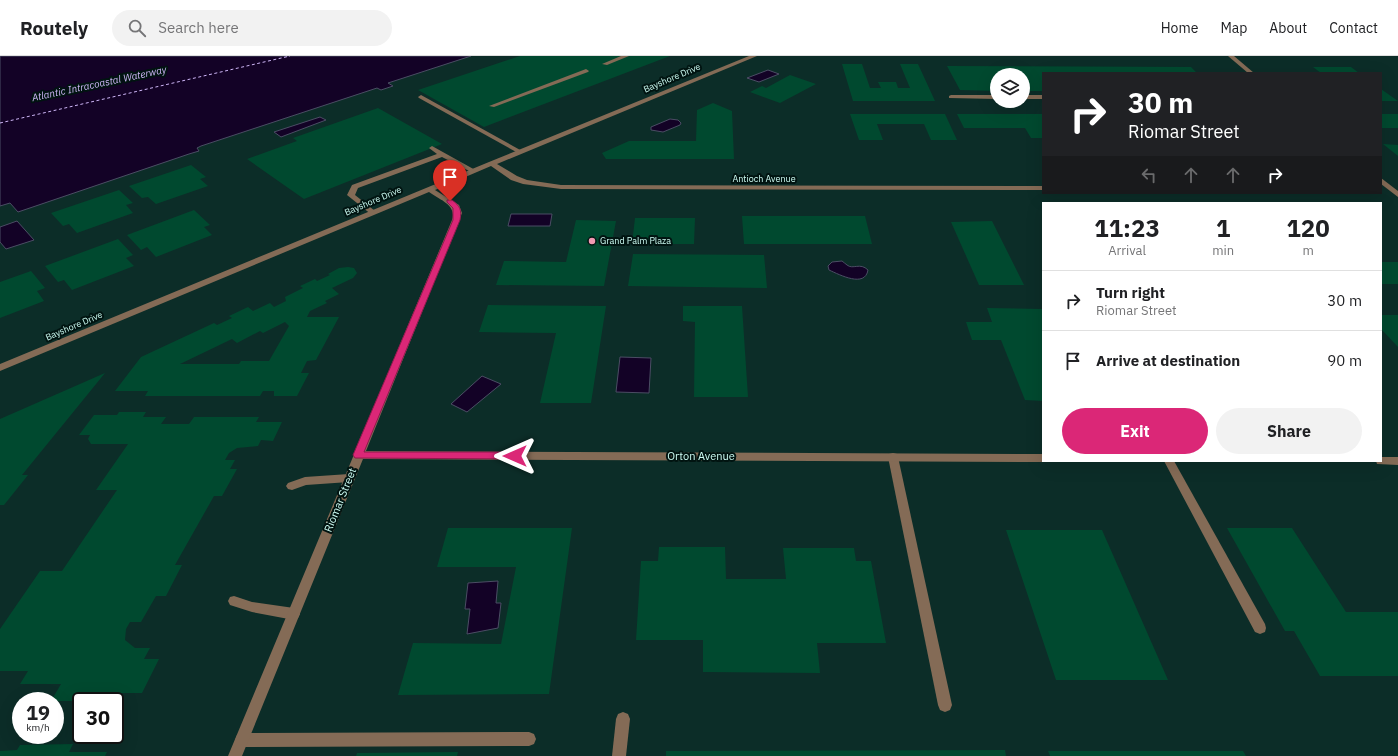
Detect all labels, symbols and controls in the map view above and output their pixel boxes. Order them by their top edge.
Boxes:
search box [112,10,392,46]
text: Routely [20,16,88,40]
icon: search [126,17,148,39]
text: Search here [158,18,239,37]
text: Home [1161,19,1198,37]
text: Map [1220,19,1247,37]
text: About [1269,19,1307,37]
text: Contact [1329,19,1378,37]
street label: Bayshore Drive [642,61,702,94]
water label: Atlantic Intracoastal Waterway [30,63,169,104]
map controls [990,68,1030,108]
button: layers [990,68,1030,108]
text: 30 m [1128,84,1193,121]
icon: right [1062,88,1114,140]
text: Riomar Street [1128,120,1240,143]
pin [433,160,467,201]
icon: left [1138,164,1160,186]
icon: ahead [1180,164,1202,186]
icon: ahead [1222,164,1244,186]
icon: right [1264,164,1286,186]
icon: arrive [439,166,461,188]
street label: Antioch Avenue [732,173,796,184]
street label: Bayshore Drive [343,184,403,217]
text: 11:23 [1094,212,1160,244]
text: 1 [1216,212,1230,244]
text: 120 [1286,212,1330,244]
place label: Grand Palm Plaza [600,235,671,246]
marker: Grand Palm Plaza [587,236,597,246]
text: Arrival [1108,242,1146,259]
text: min [1212,242,1234,259]
text: m [1302,242,1314,259]
text: Turn right [1096,283,1165,302]
icon: right [1062,290,1084,312]
text: 30 m [1327,291,1362,310]
text: Riomar Street [1096,302,1177,319]
street label: Bayshore Drive [44,309,104,342]
icon: arrive [1062,350,1084,372]
text: Arrive at destination [1096,351,1240,370]
text: 90 m [1327,351,1362,370]
button: Exit [1062,408,1208,454]
button: Share [1216,408,1362,454]
position arrow [494,435,536,477]
street label: Orton Avenue [667,449,735,463]
street label: Riomar Street [321,466,359,534]
speed limit sign: 30 [72,692,124,744]
text: 19 [26,699,50,726]
text: km/h [26,721,50,734]

